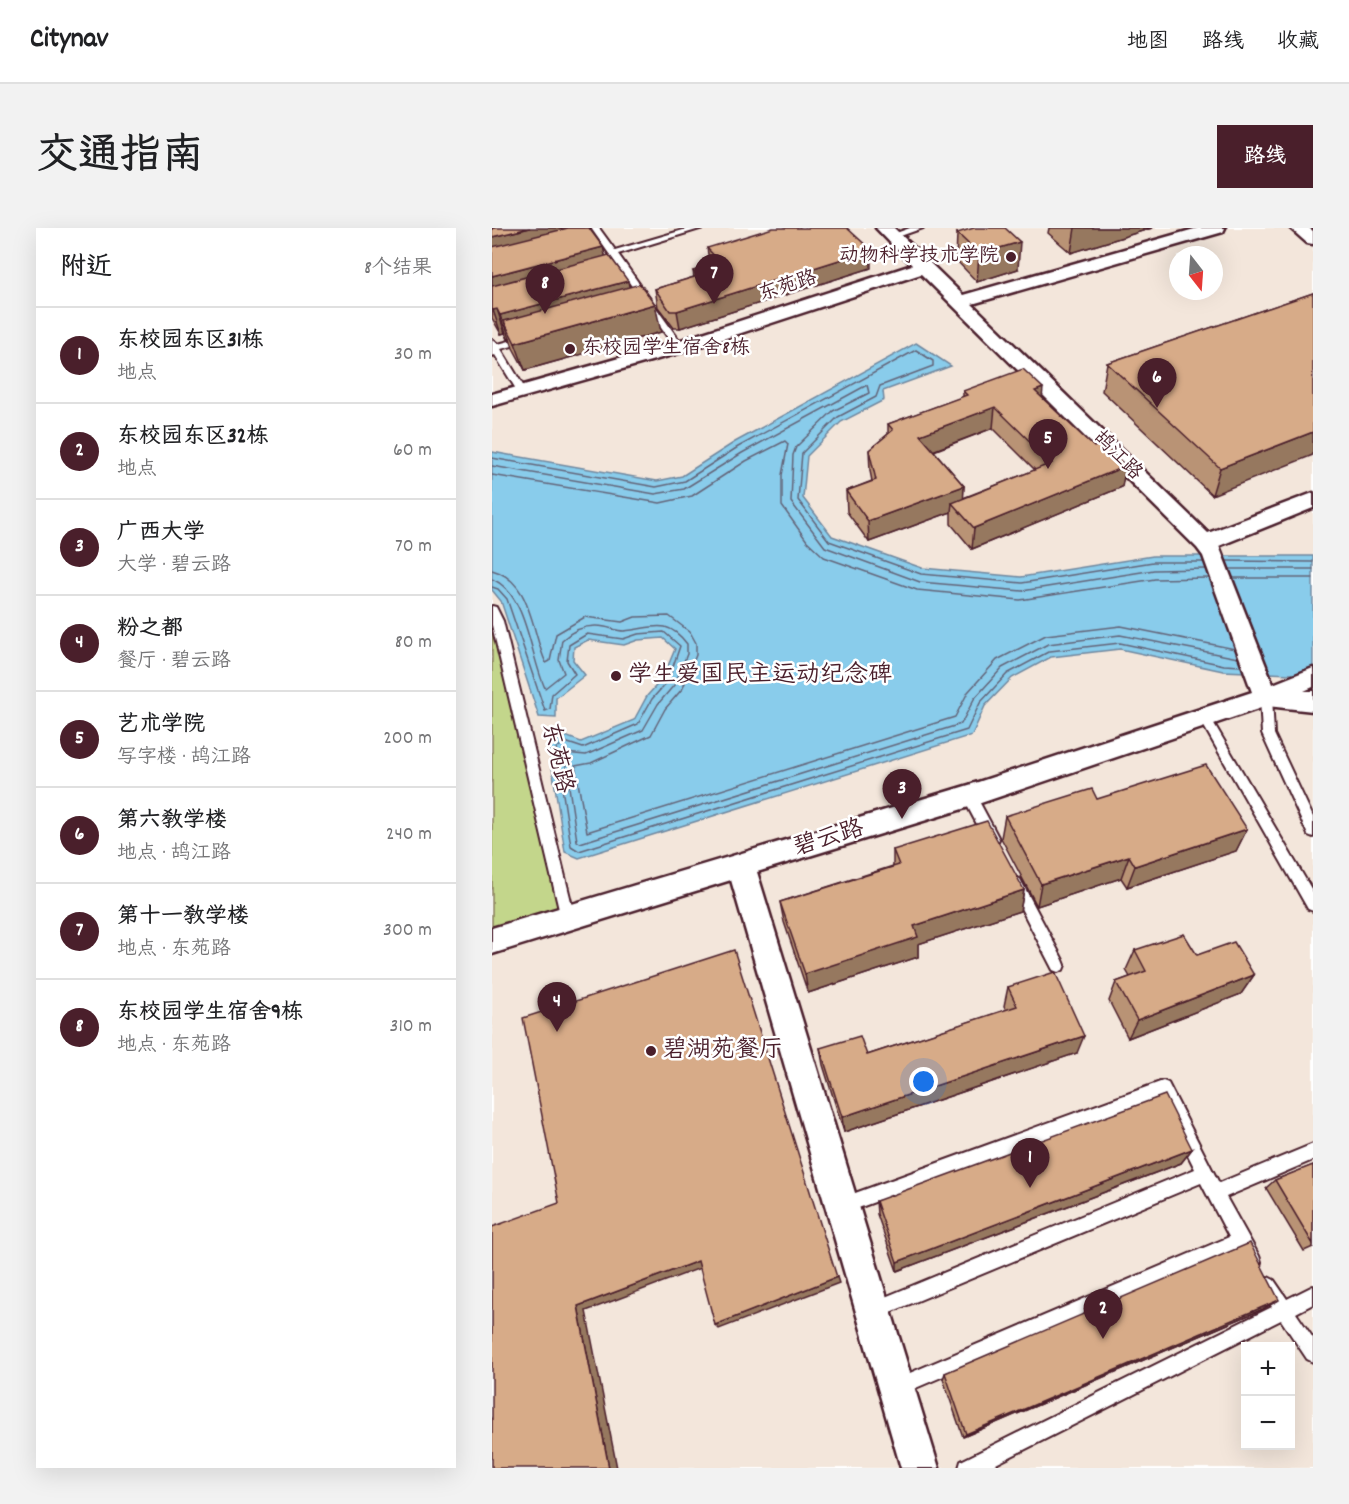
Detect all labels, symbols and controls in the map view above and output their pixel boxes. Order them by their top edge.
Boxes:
text: Citynav [30,21,108,61]
text: 地图 [1127,28,1169,58]
text: 路线 [1202,28,1244,58]
text: 收藏 [1277,28,1319,58]
button: 路线 [1217,125,1313,188]
text: 交通指南 [36,129,204,189]
place label: 动物科学技术学院 [839,243,999,271]
north arrow [1169,246,1223,300]
text: 附近 [60,250,112,287]
marker: 动物科学技术学院 [1004,250,1018,264]
pin: 7 [694,254,734,304]
text: 8个结果 [364,255,432,283]
pin: 8 [526,264,564,314]
street label: 东苑路 [755,264,822,310]
text: 东校园东区31栋 [117,326,264,357]
place label: 东校园学生宿舍8栋 [582,335,750,363]
text: 1 [77,341,82,369]
text: 30 m [394,341,432,369]
marker: 东校园学生宿舍8栋 [563,342,577,356]
pin: 6 [1138,358,1176,408]
text: 地点 [117,360,157,388]
pin: 5 [1028,420,1068,469]
text: 东校园东区32栋 [117,422,268,453]
street label: 鸪江路 [1086,425,1149,488]
text: 2 [75,437,84,465]
text: 60 m [393,437,432,465]
text: 地点 [117,456,157,484]
text: 广西大学 [117,518,205,549]
text: 3 [75,533,84,561]
text: 70 m [395,533,432,561]
text: 大学 · 碧云路 [117,552,231,580]
text: 粉之都 [117,614,183,645]
text: 4 [75,629,84,657]
text: 80 m [395,629,432,657]
text: 餐厅 · 碧云路 [117,648,231,676]
place label: 学生爱国民主运动纪念碑 [628,659,892,693]
marker: 学生爱国民主运动纪念碑 [609,669,623,683]
text: 艺术学院 [117,710,205,741]
street label: 东苑路 [531,719,581,797]
text: 5 [75,725,84,753]
text: 200 m [383,725,432,753]
text: 写字楼 · 鸪江路 [117,744,251,772]
pin: 3 [882,770,922,819]
text: 第六教学楼 [117,806,227,837]
street label: 碧云路 [790,812,868,866]
text: 6 [75,821,84,849]
text: 240 m [386,821,432,849]
text: 地点 · 鸪江路 [117,840,231,868]
text: 第十一教学楼 [117,902,249,933]
text: 7 [76,917,83,945]
text: 300 m [383,917,432,945]
text: 地点 · 东苑路 [117,936,231,964]
pin: 4 [538,982,576,1032]
text: 东校园学生宿舍9栋 [117,998,303,1029]
text: 8 [75,1013,84,1041]
text: 310 m [390,1013,432,1041]
text: 地点 · 东苑路 [117,1032,231,1060]
place label: 碧湖苑餐厅 [663,1034,783,1068]
marker: 碧湖苑餐厅 [644,1044,658,1058]
your location [909,1067,938,1096]
pin: 1 [1010,1138,1050,1188]
pin: 2 [1084,1290,1122,1339]
map controls [1241,1342,1295,1450]
button: + [1241,1342,1295,1396]
button: − [1241,1396,1295,1450]

